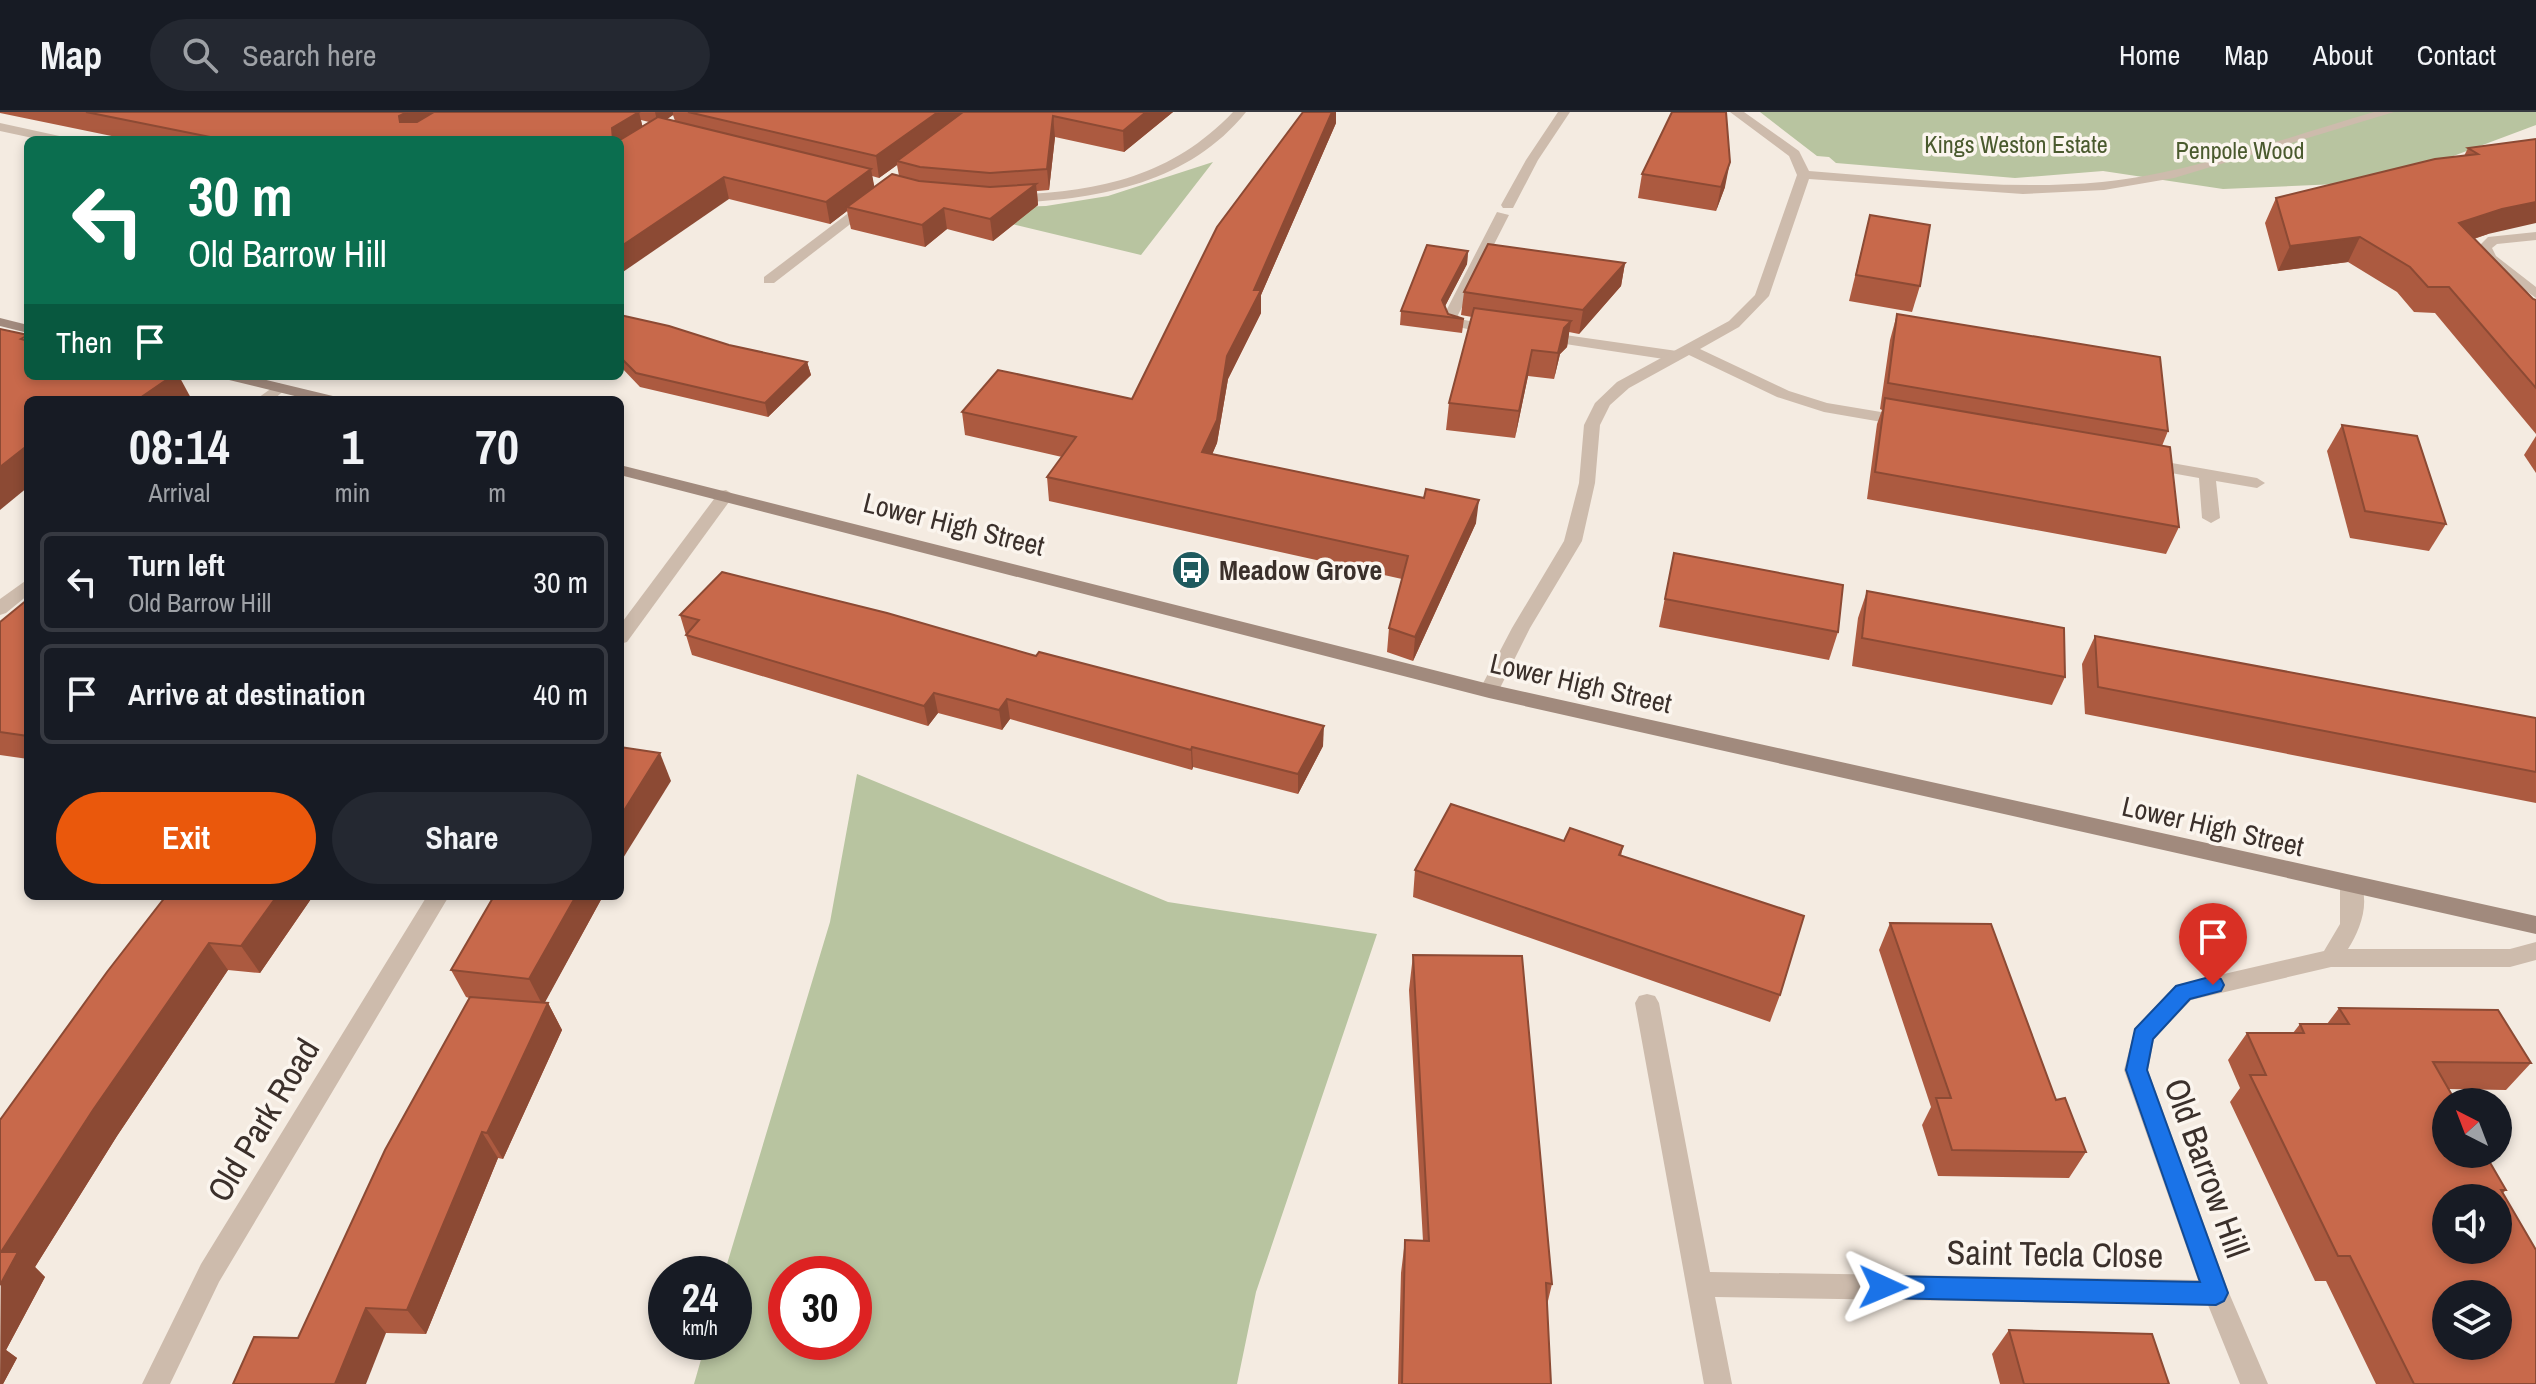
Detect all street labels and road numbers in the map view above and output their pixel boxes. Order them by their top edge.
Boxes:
street label: Lower High Street [860,483,1048,565]
street label: Lower High Street [1487,644,1675,722]
street label: Lower High Street [2119,787,2307,865]
street label: Old Park Road [196,1030,330,1210]
street label: Old Barrow Hill [2153,1072,2261,1264]
street label: Saint Tecla Close [1946,1229,2164,1279]

